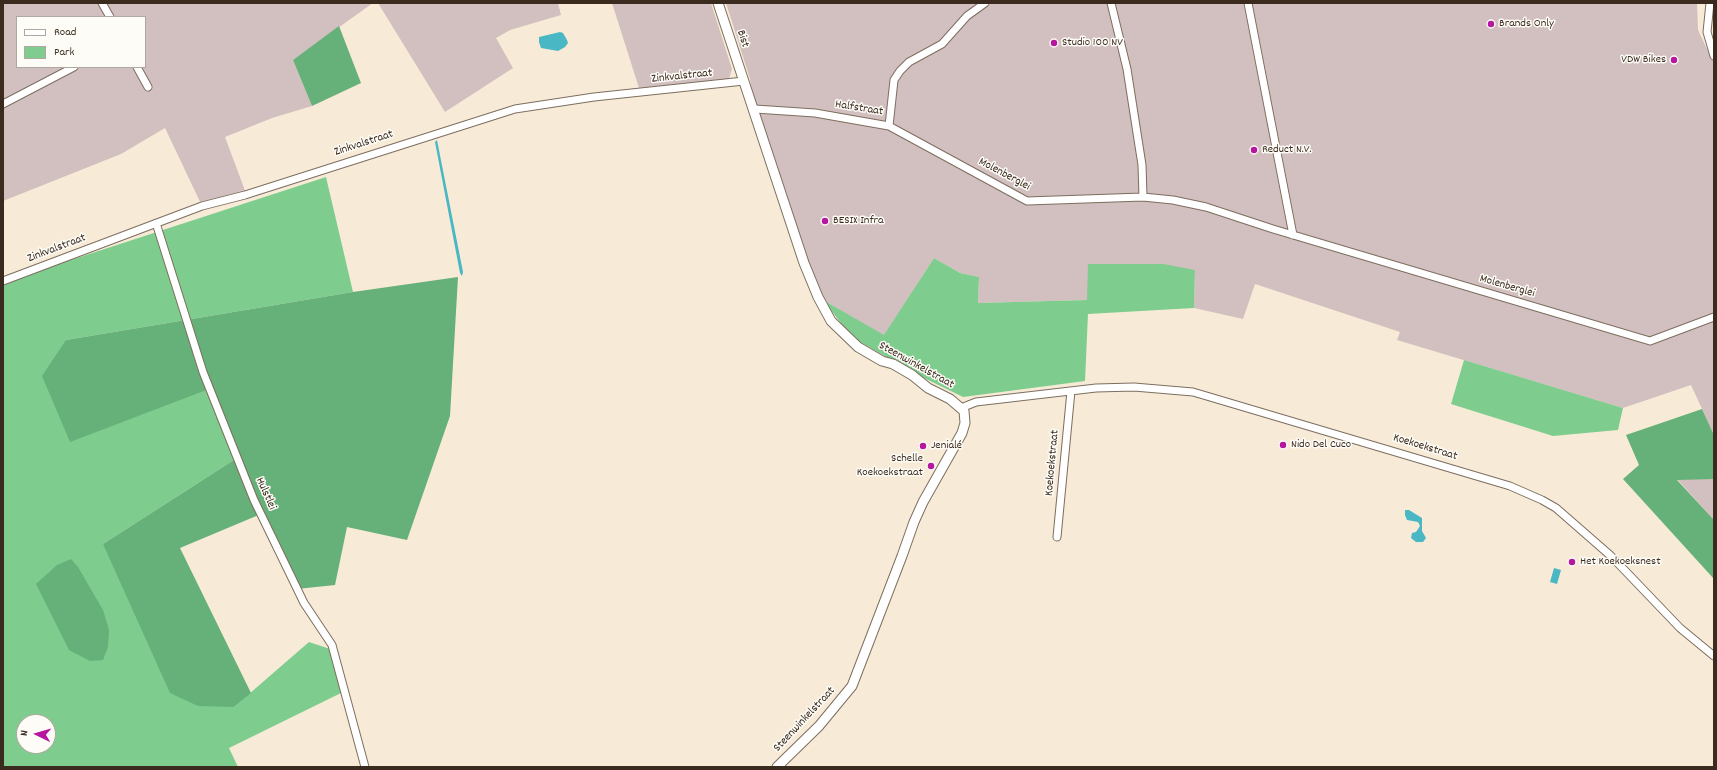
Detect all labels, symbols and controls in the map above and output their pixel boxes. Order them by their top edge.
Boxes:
legend [16,16,146,68]
place label: Brands Only [1499,17,1554,31]
marker: Brands Only [1486,19,1496,29]
text: Road [54,24,76,41]
street label: Bist [732,29,752,49]
place label: Studio 100 NV [1062,36,1123,50]
marker: Studio 100 NV [1049,38,1059,48]
text: Park [54,44,74,61]
place label: VDW Bikes [1621,53,1666,67]
marker: VDW Bikes [1669,55,1679,65]
street label: Zinkvalstraat [651,67,713,87]
street label: Halfstraat [834,98,884,120]
street label: Zinkvalstraat [333,128,395,160]
place label: Reduct N.V. [1262,143,1312,157]
marker: Reduct N.V. [1249,145,1259,155]
street label: Molenberglei [976,155,1032,195]
place label: BESIX Infra [833,214,884,228]
marker: BESIX Infra [820,216,830,226]
street label: Zinkvalstraat [26,231,88,267]
street label: Molenberglei [1478,272,1536,302]
street label: Steenwinkelstraat [876,339,956,393]
street label: Koekoekstraat [1043,429,1063,497]
street label: Koekoekstraat [1391,431,1459,465]
place label: Nido Del Cuco [1291,438,1351,452]
place label: Jenialé [931,439,962,453]
marker: Nido Del Cuco [1278,440,1288,450]
marker: Jenialé [918,441,928,451]
place label: Schelle Koekoekstraat [857,452,923,480]
marker: Schelle Koekoekstraat [926,461,936,471]
street label: Hulstlei [252,476,278,512]
place label: Het Koekoeksnest [1580,555,1661,569]
marker: Het Koekoeksnest [1567,557,1577,567]
street label: Steenwinkelstraat [771,684,839,756]
north arrow [16,714,56,754]
text: N [17,730,33,736]

